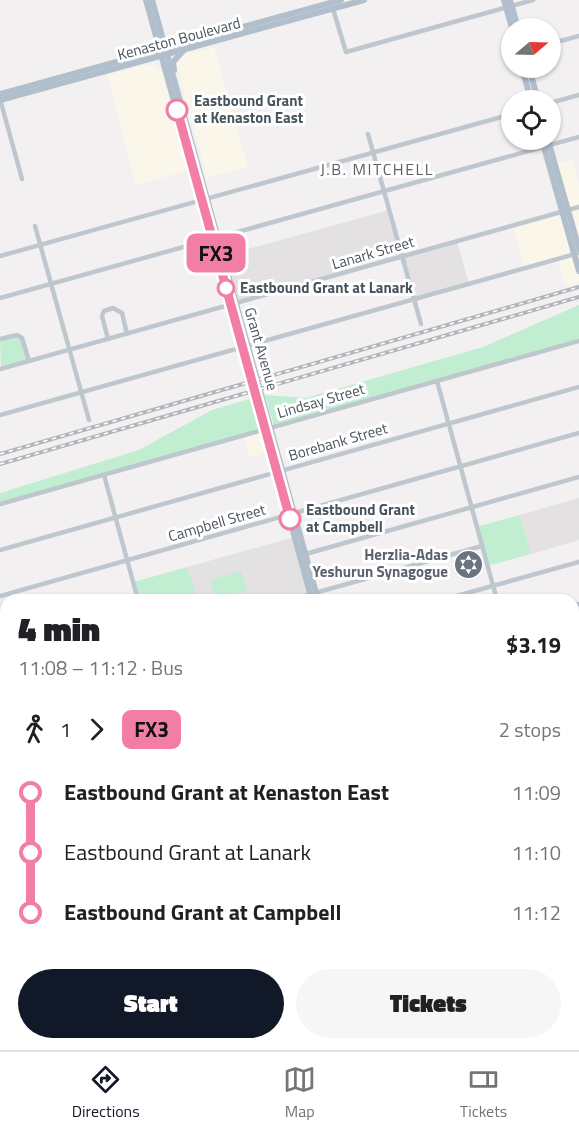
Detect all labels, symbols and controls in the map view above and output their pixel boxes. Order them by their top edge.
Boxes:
street label: Kenaston Boulevard [115,11,243,66]
north arrow [501,18,561,78]
map controls [501,18,561,150]
place label: Eastbound Grant at Kenaston East [194,89,304,129]
button: locate [501,90,561,150]
marker: Eastbound Grant at Kenaston East [166,99,188,121]
district label: J.B. MITCHELL [320,157,434,181]
street label: Lanark Street [329,230,417,275]
line badge: FX3 [182,234,250,272]
text: FX3 [199,237,233,269]
place label: Eastbound Grant at Lanark [240,276,413,299]
marker: Eastbound Grant at Lanark [217,279,235,297]
street label: Grant Avenue [239,305,284,393]
street label: Lindsay Street [274,377,368,424]
street label: Borebank Street [285,416,391,467]
street label: Campbell Street [165,497,269,547]
place label: Eastbound Grant at Campbell [306,498,415,538]
marker: Eastbound Grant at Campbell [279,508,301,530]
place label: Herzlia-Adas Yeshurun Synagogue [312,543,448,583]
synagogue icon: Herzlia-Adas Yeshurun Synagogue [453,548,485,580]
text: 4 min [18,604,100,654]
text: $3.19 [506,628,561,662]
text: 11:08 – 11:12 · Bus [18,652,183,683]
icon: walk [18,713,51,746]
icon: forward [80,713,113,746]
text: FX3 [134,713,169,745]
text: 1 [60,714,71,745]
text: 2 stops [499,714,561,745]
text: Eastbound Grant at Kenaston East [64,775,389,809]
text: 11:09 [512,777,561,808]
text: Eastbound Grant at Lanark [64,835,311,869]
text: 11:10 [512,837,561,868]
text: Eastbound Grant at Campbell [64,895,341,929]
text: 11:12 [512,897,561,928]
button: Start [18,969,284,1038]
button: Tickets [296,969,561,1038]
tab: Directions [72,1063,140,1123]
tab: Map [283,1063,316,1123]
tab: Tickets [460,1063,507,1123]

